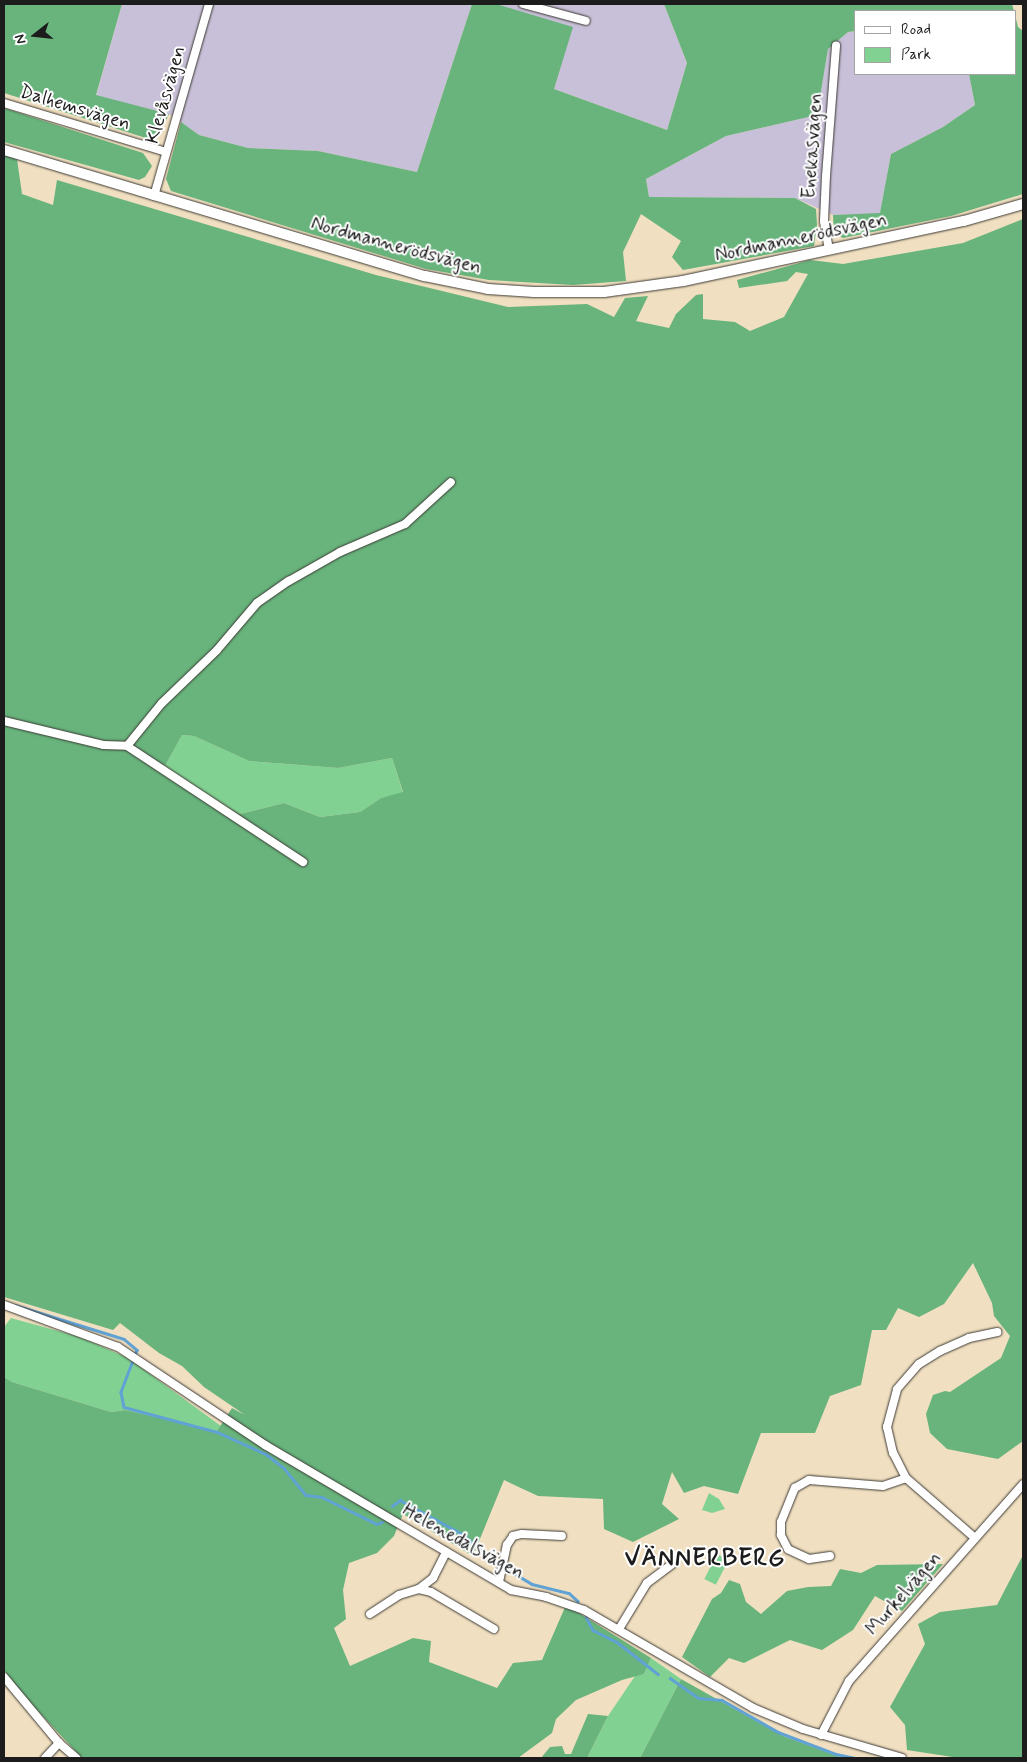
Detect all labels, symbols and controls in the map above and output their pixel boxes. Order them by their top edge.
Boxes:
north arrow [10,10,60,60]
legend [854,10,1017,75]
text: Road [901,20,931,40]
text: N [11,32,31,46]
street label: Klevåsvägen [141,43,191,147]
text: Park [901,45,931,65]
street label: Dalhemsvägen [17,80,133,136]
street label: Enekasvägen [798,92,828,200]
street label: Nordmannerödsvägen [713,209,889,267]
street label: Nordmannerödsvägen [308,212,484,280]
street label: Helenedalsvägen [398,1499,528,1585]
district label: VÄNNERBERG [620,1545,790,1573]
street label: Murkelvägen [861,1547,947,1641]

